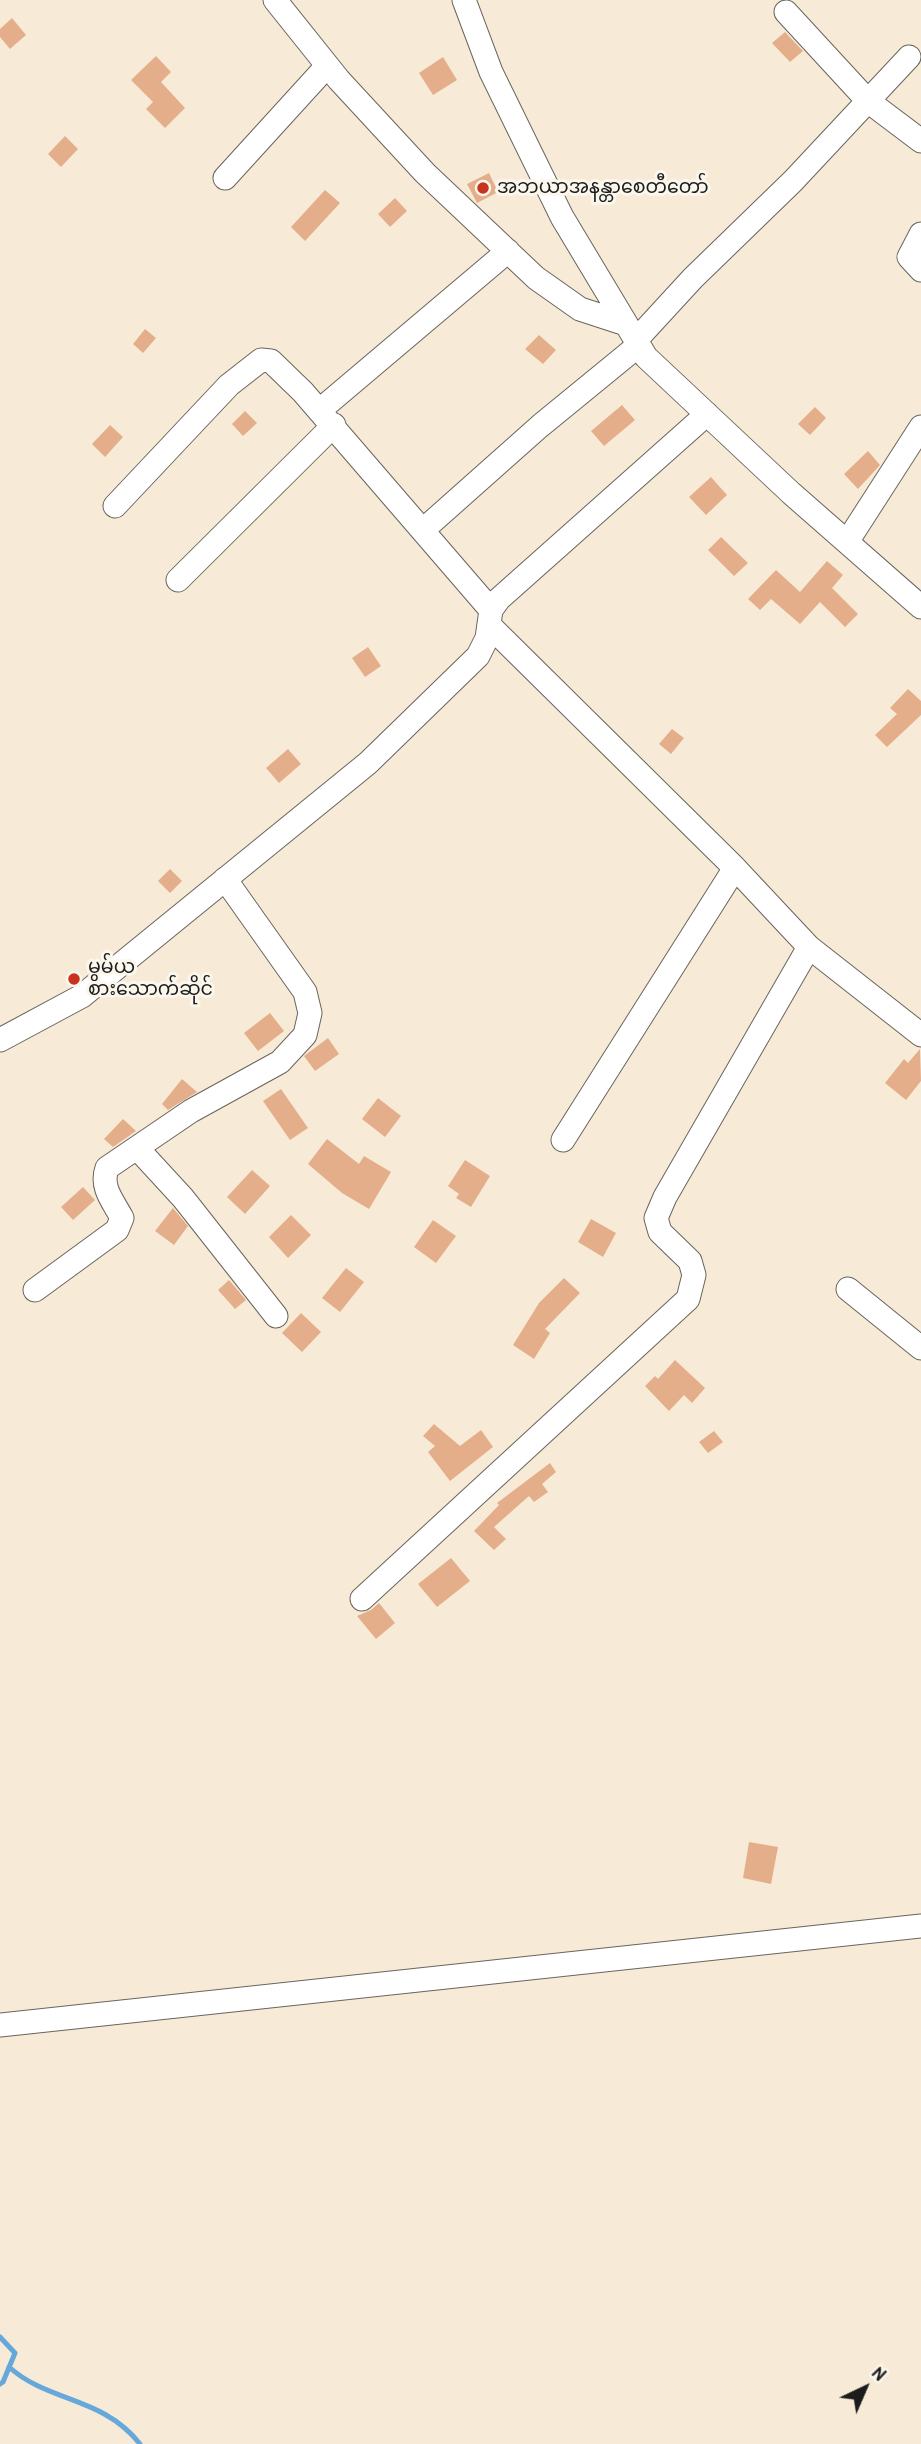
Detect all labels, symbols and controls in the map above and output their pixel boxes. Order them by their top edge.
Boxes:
place label: အဘယာအနန္တာစေတီတော် [497,177,709,199]
marker: အဘယာအနန္တာစေတီတော် [475,180,491,196]
place label: မွမ်ယ စားသောက်ဆိုင် [88,957,213,1001]
marker: မွမ်ယ စားသောက်ဆိုင် [66,971,82,987]
north arrow [830,2353,900,2423]
text: N [867,2360,892,2386]

